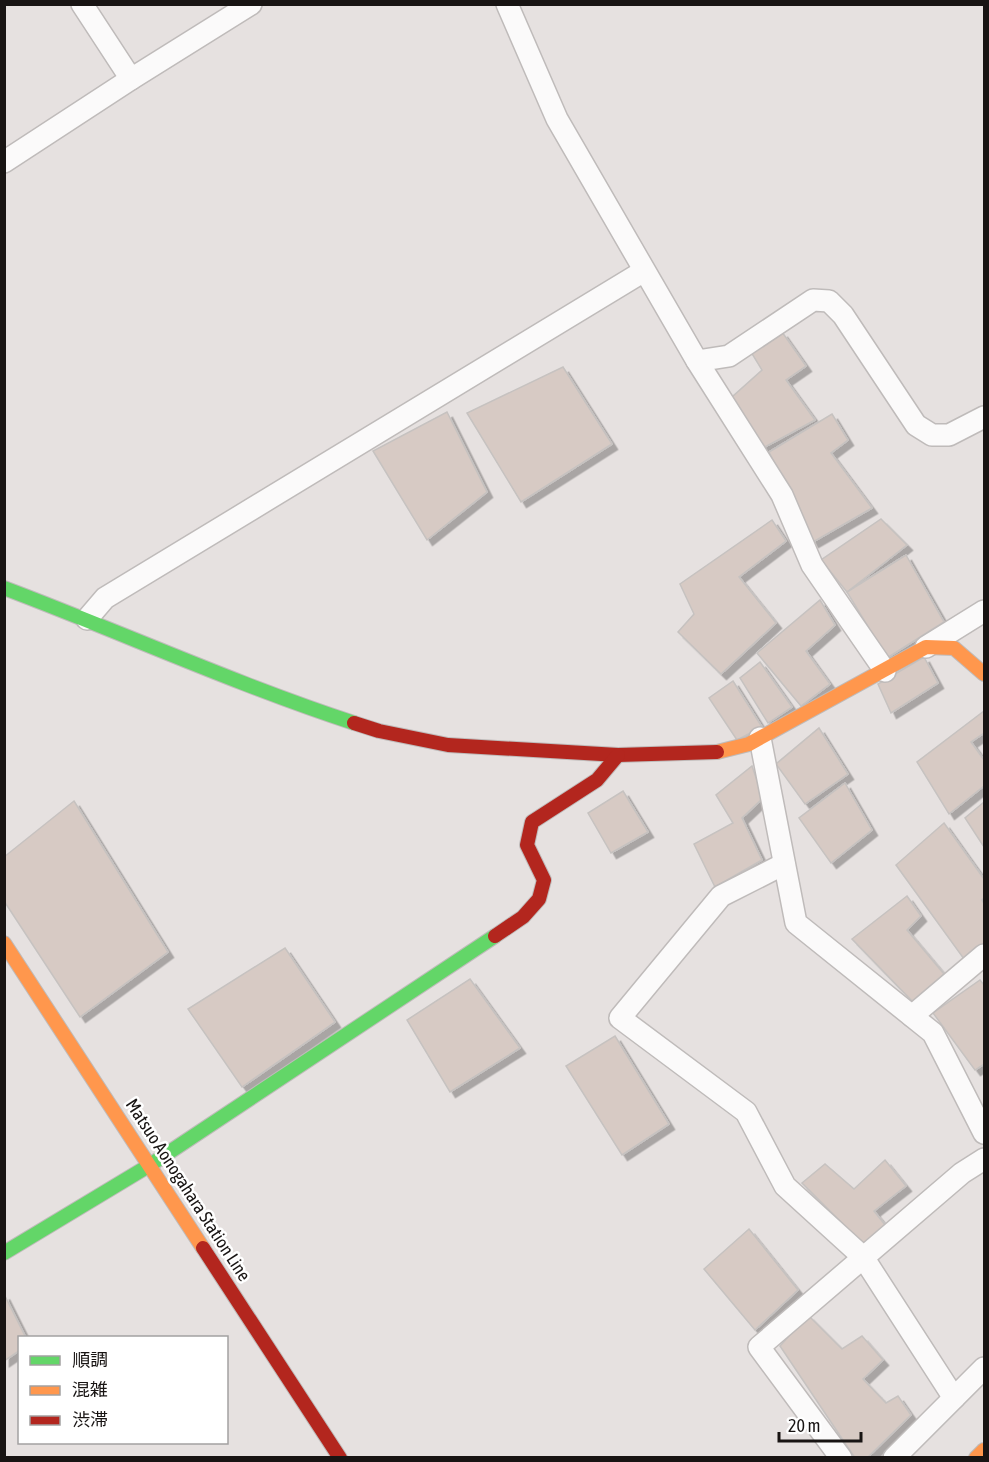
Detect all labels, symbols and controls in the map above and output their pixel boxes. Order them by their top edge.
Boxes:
street label: Matsuo Aonogahara Station Line [122,1095,255,1285]
legend [18,1336,228,1444]
text: 順調 [72,1349,108,1370]
text: 混雑 [72,1379,108,1400]
scale bar [779,1405,862,1443]
text: 渋滞 [72,1409,108,1430]
text: 20 m [788,1415,820,1436]

